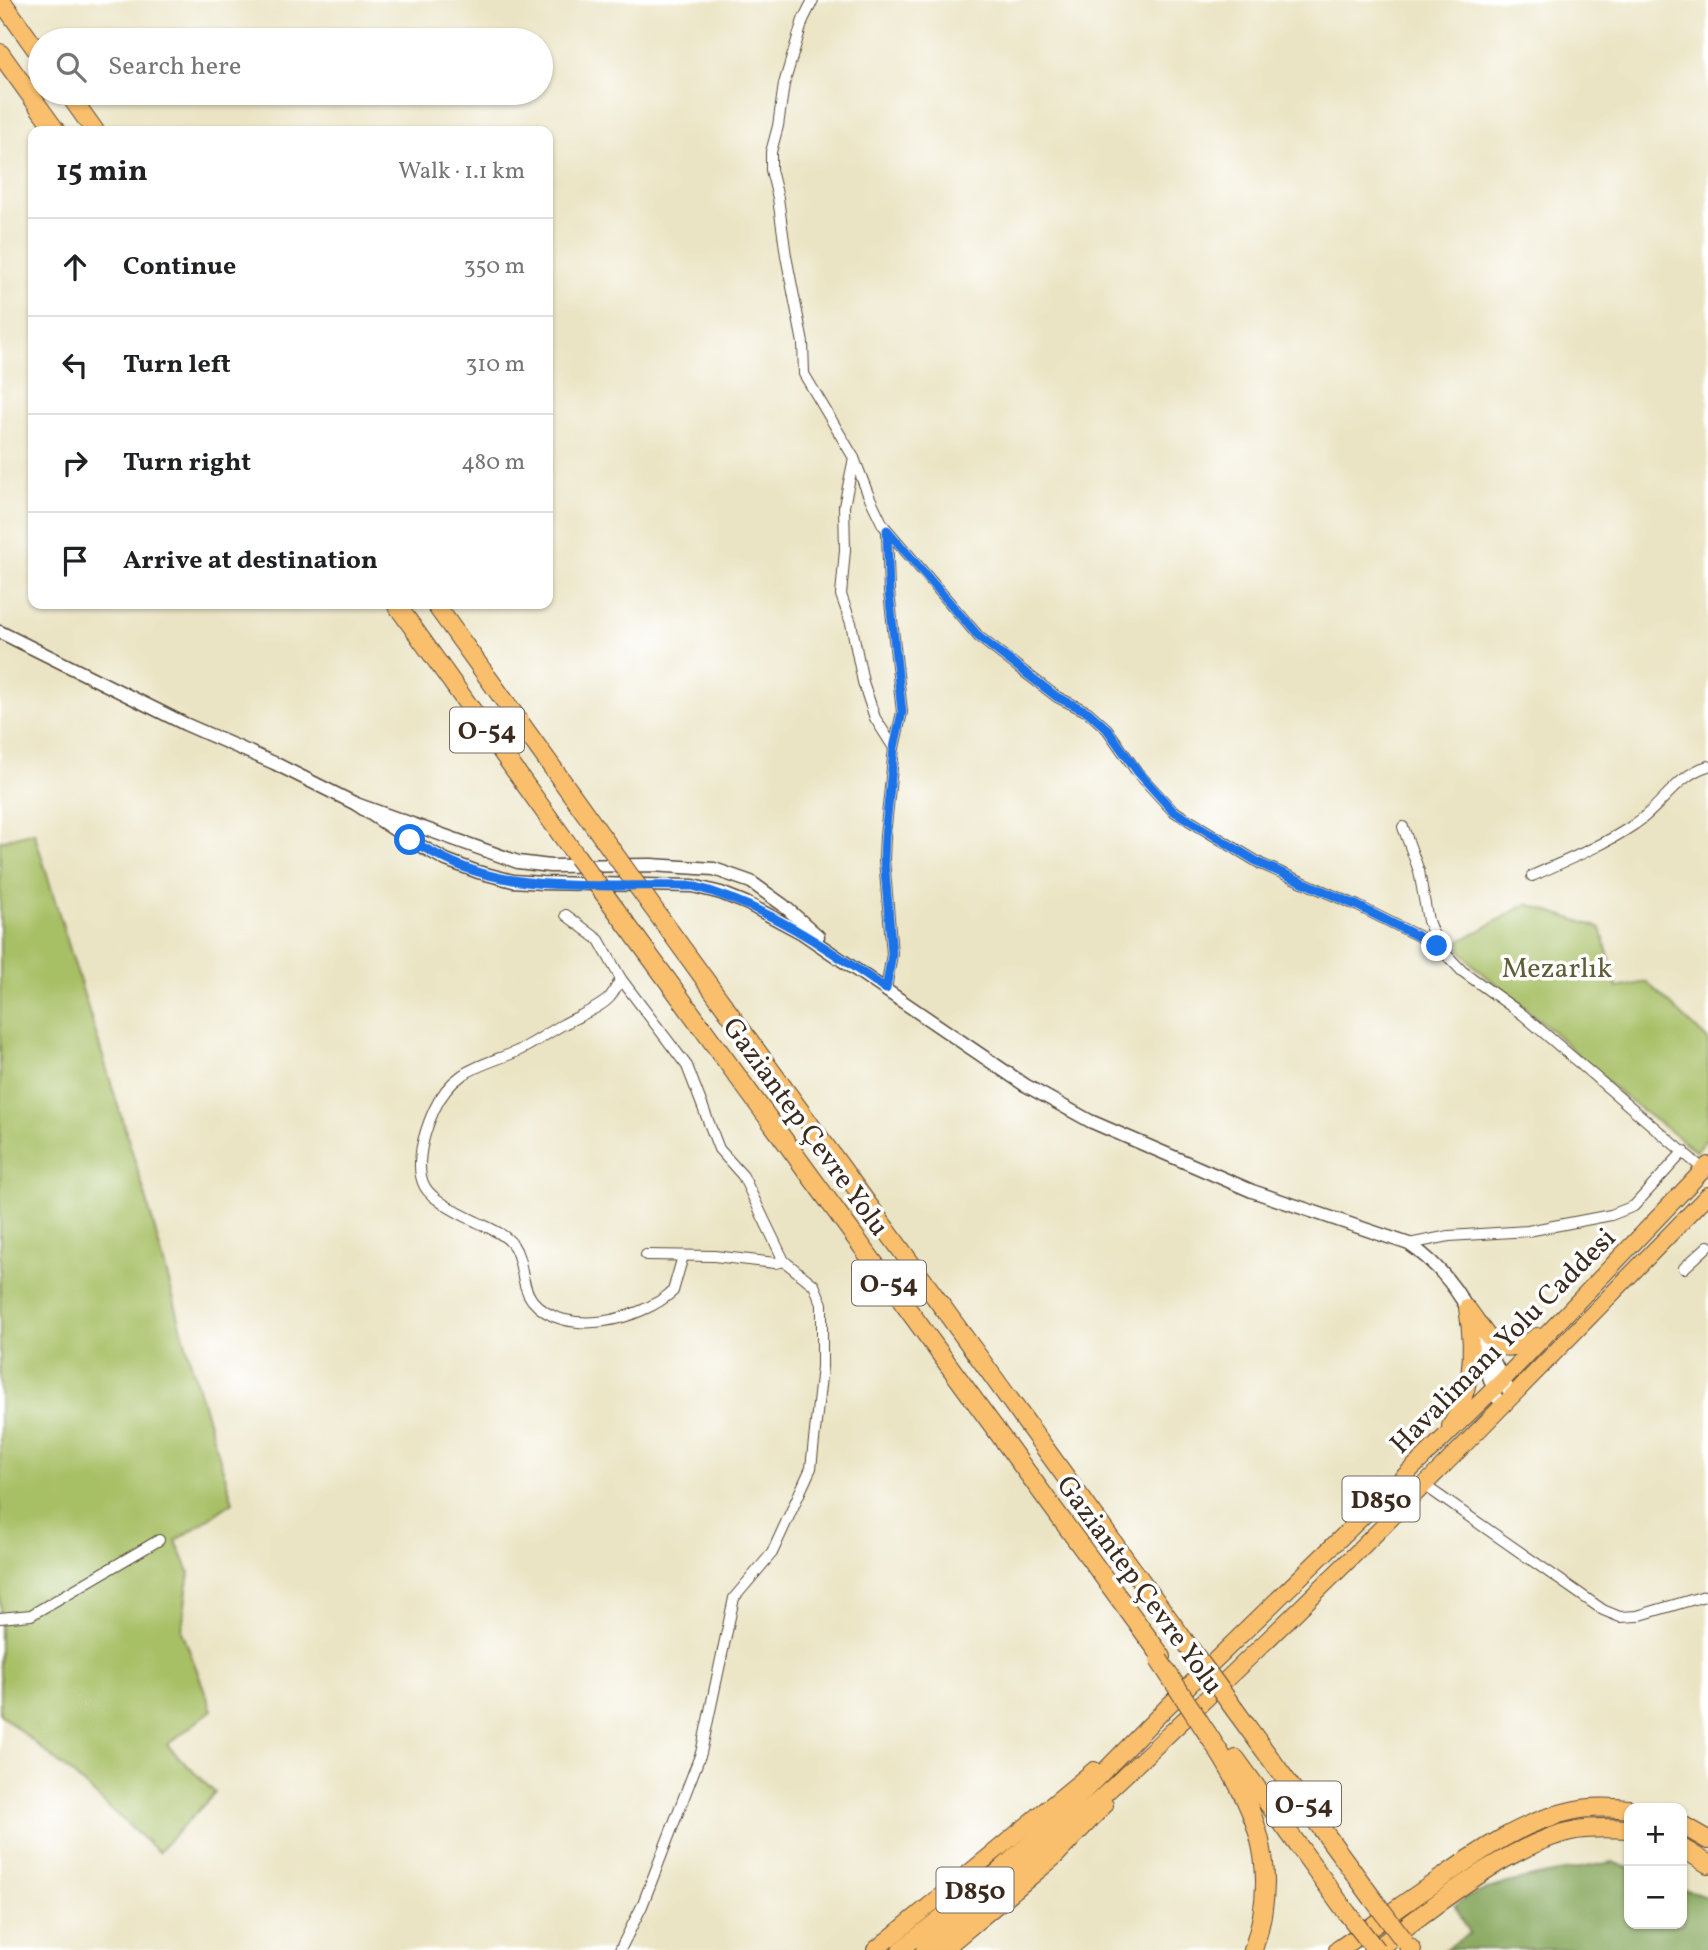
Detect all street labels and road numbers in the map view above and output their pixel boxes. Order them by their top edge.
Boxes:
road number: O-54 [450,708,524,752]
street label: Gaziantep Çevre Yolu [712,1010,898,1245]
street label: Havalimanı Yolu Caddesi [1382,1220,1626,1464]
road number: O-54 [852,1260,926,1306]
street label: Gaziantep Çevre Yolu [1046,1468,1232,1703]
road number: D850 [1342,1476,1420,1522]
road number: O-54 [1267,1782,1341,1826]
road number: D850 [936,1868,1014,1912]

